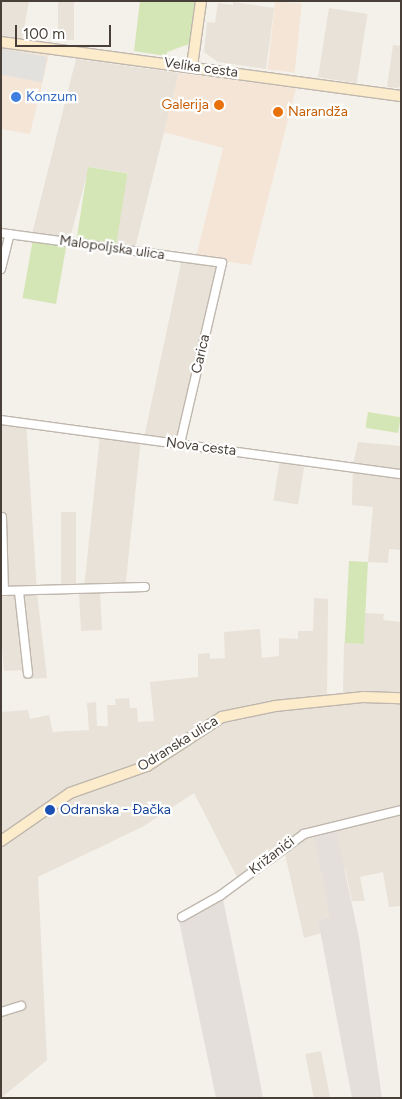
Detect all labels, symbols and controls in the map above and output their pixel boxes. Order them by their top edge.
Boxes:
scale bar [18,15,114,47]
text: 100 m [23,25,65,43]
street label: Velika cesta [163,54,239,82]
place label: Konzum [26,89,77,105]
marker: Konzum [10,91,22,103]
place label: Galerija [162,97,209,113]
marker: Galerija [213,99,225,111]
place label: Narandža [288,104,348,120]
marker: Narandža [272,106,284,118]
street label: Malopoljska ulica [58,232,166,264]
street label: Carica [188,333,214,375]
street label: Nova cesta [165,434,237,460]
street label: Odranska ulica [135,713,221,775]
place label: Odranska - Đačka [60,802,171,818]
marker: Odranska - Đačka [44,804,56,816]
street label: Križanići [246,834,298,878]

